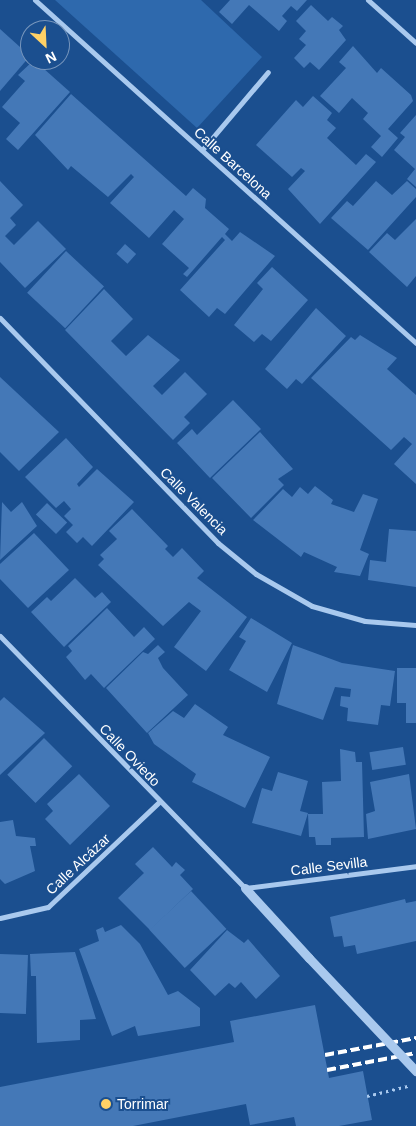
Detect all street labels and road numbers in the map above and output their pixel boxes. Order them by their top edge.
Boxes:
street label: Calle Barcelona [191,124,275,202]
street label: Calle Valencia [157,464,231,538]
street label: Calle Oviedo [96,720,164,790]
street label: Calle Alcázar [42,830,114,898]
street label: Calle Sevilla [290,853,368,879]

